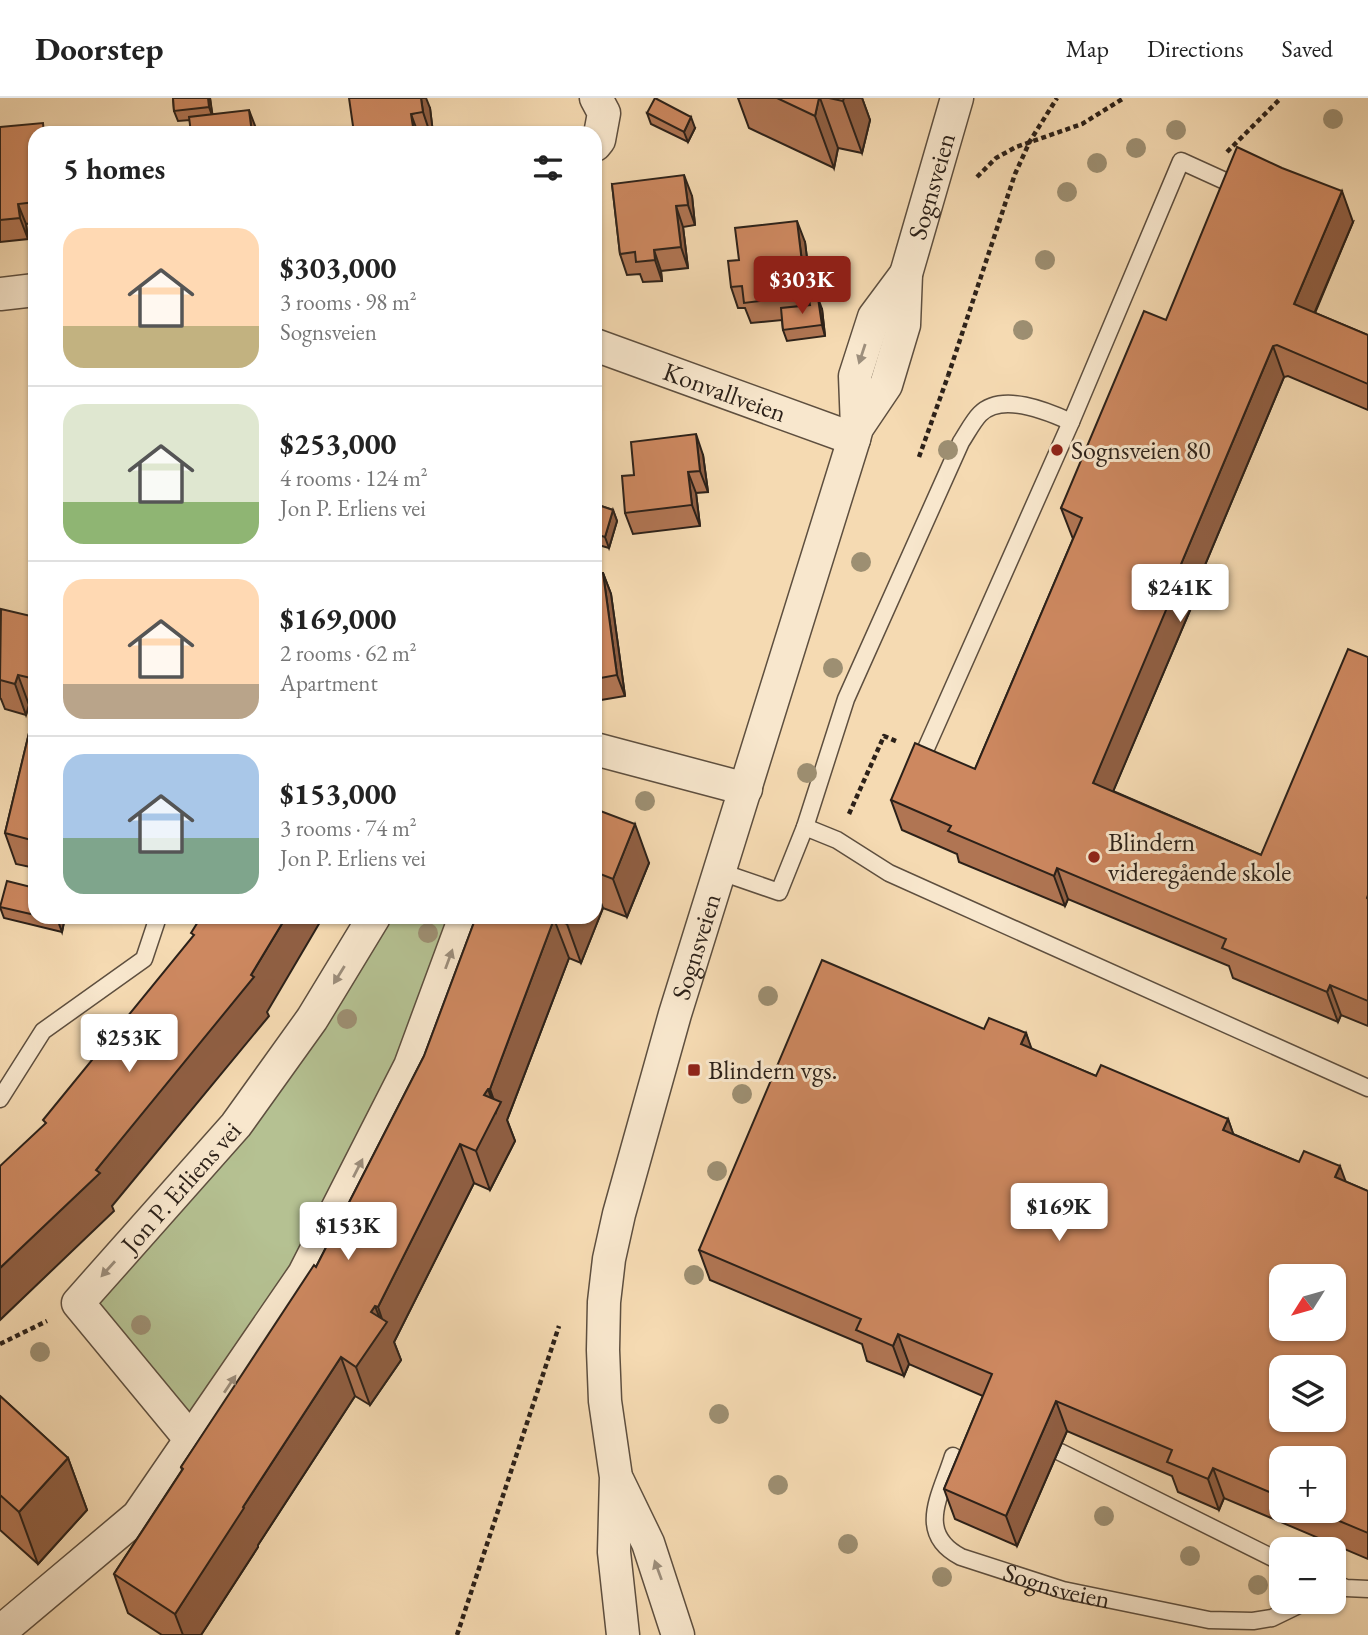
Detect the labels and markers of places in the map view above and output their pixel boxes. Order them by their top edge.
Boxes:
pin: $303K [753,256,851,316]
place label: Sognsveien 80 [1071,433,1211,467]
marker: Sognsveien 80 [1049,442,1065,458]
pin: $241K [1131,564,1229,624]
place label: Blindern videregående skole [1108,825,1291,889]
marker: Blindern videregående skole [1086,849,1102,865]
pin: $253K [80,1014,178,1074]
place label: Blindern vgs. [708,1053,838,1087]
marker: Blindern vgs. [686,1062,702,1078]
pin: $169K [1010,1184,1108,1243]
pin: $153K [299,1202,397,1262]

